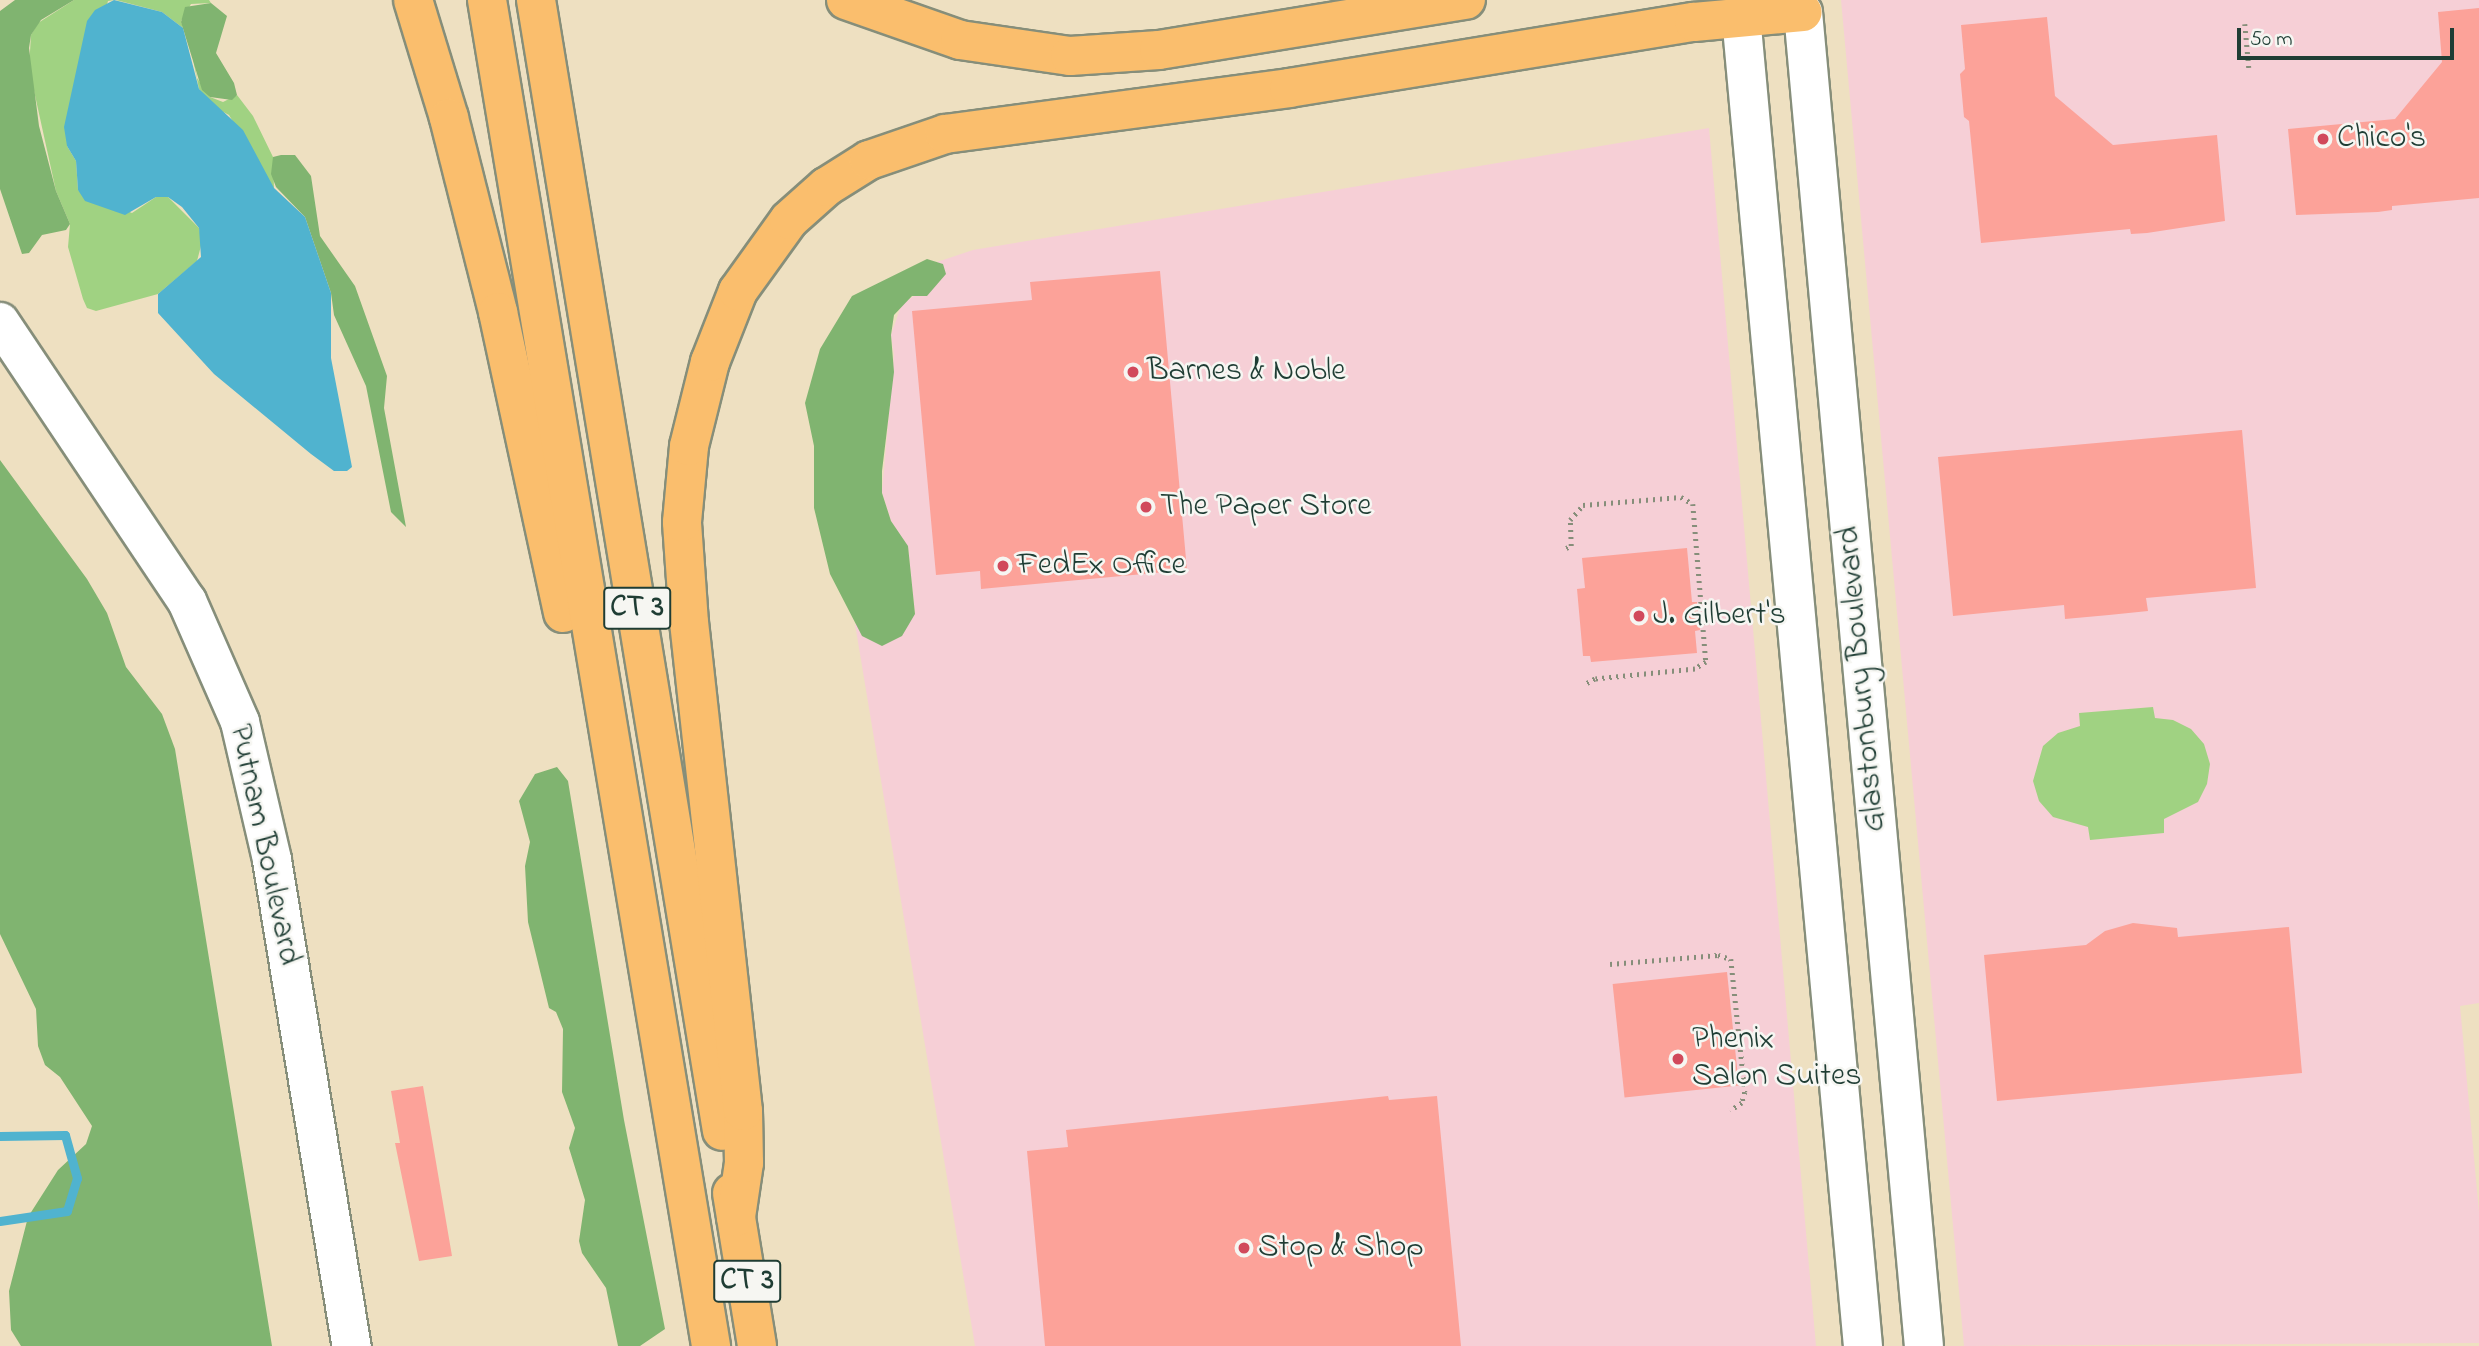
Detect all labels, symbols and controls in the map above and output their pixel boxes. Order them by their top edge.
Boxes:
scale bar [2241,14,2458,58]
text: 50 m [2250,25,2293,55]
place label: Chico's [2337,120,2426,158]
marker: Chico's [2315,131,2331,147]
place label: Barnes & Noble [1147,353,1346,391]
marker: Barnes & Noble [1125,364,1141,380]
place label: The Paper Store [1160,488,1372,526]
marker: The Paper Store [1138,499,1154,515]
street label: Glastonbury Boulevard [1831,525,1895,833]
place label: FedEx Office [1017,547,1186,585]
marker: FedEx Office [995,558,1011,574]
road number: CT 3 [602,582,672,635]
place label: J. Gilbert's [1653,597,1786,635]
marker: J. Gilbert's [1631,608,1647,624]
street label: Putnam Boulevard [219,721,307,969]
place label: Phenix Salon Suites [1692,1022,1862,1097]
marker: Phenix Salon Suites [1670,1051,1686,1067]
place label: Stop & Shop [1258,1229,1424,1267]
marker: Stop & Shop [1236,1240,1252,1256]
road number: CT 3 [712,1254,782,1308]

